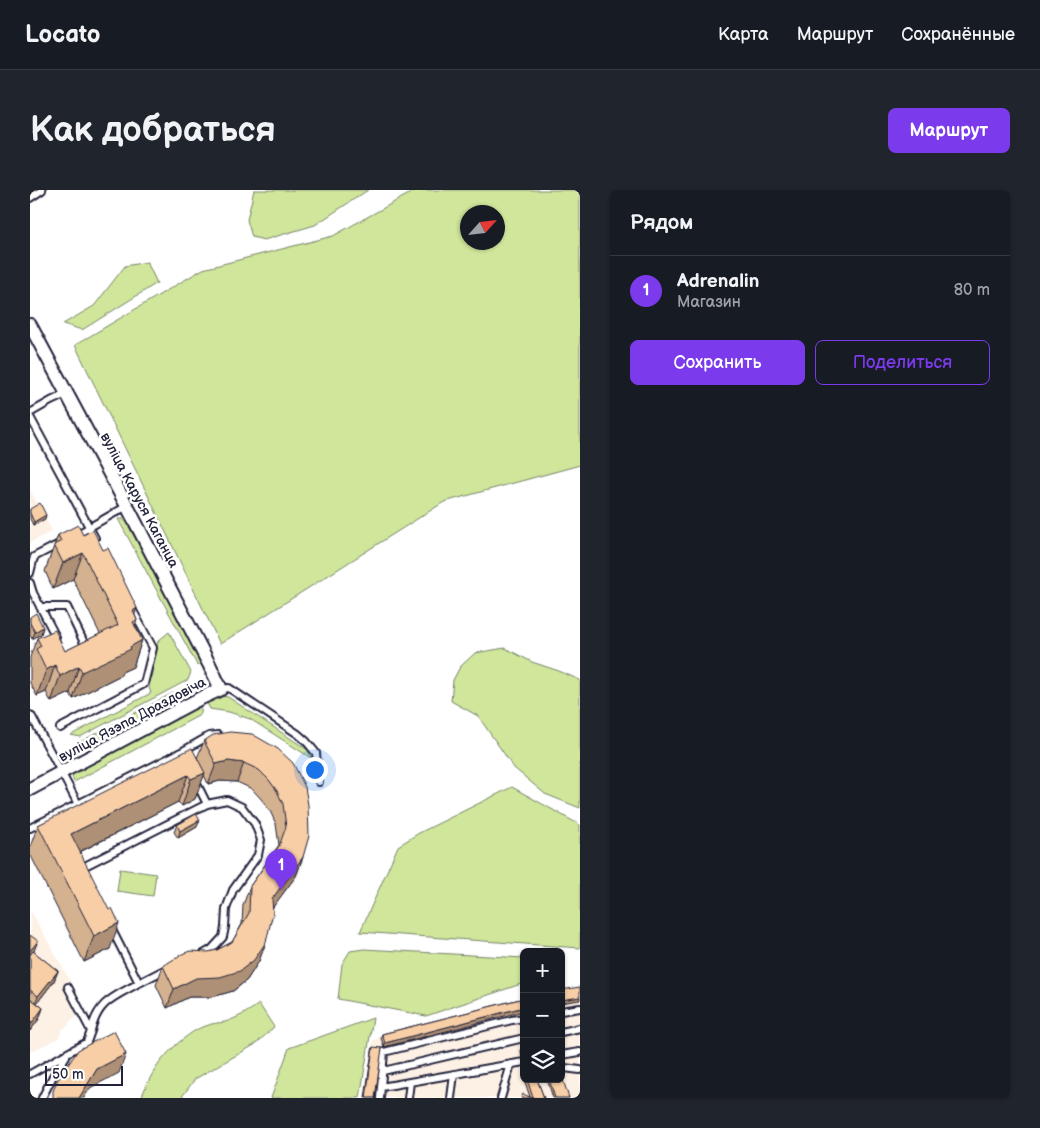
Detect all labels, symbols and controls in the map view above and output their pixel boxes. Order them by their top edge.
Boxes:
text: Locato [25,20,100,49]
text: Карта [718,24,769,45]
text: Маршрут [797,24,873,45]
text: Сохранённые [901,24,1015,45]
button: Маршрут [888,108,1010,153]
text: Как добраться [30,109,276,152]
north arrow [460,205,505,250]
text: Рядом [630,210,693,235]
text: Adrenalin [677,270,759,293]
text: 1 [643,281,649,300]
text: 80 m [954,281,990,300]
text: Магазин [677,293,741,312]
button: Сохранить [630,340,805,385]
button: Поделиться [815,340,990,385]
street label: вуліца Каруся Каганца [97,430,183,571]
street label: вуліца Язэпа Драздовіча [56,673,209,766]
your location [302,757,328,783]
pin: 1 [265,849,297,890]
map controls [520,948,565,1083]
button: + [520,948,565,993]
button: − [520,993,565,1038]
button: layers [520,1038,565,1083]
scale bar [45,1063,122,1086]
text: 50 m [52,1066,84,1083]

